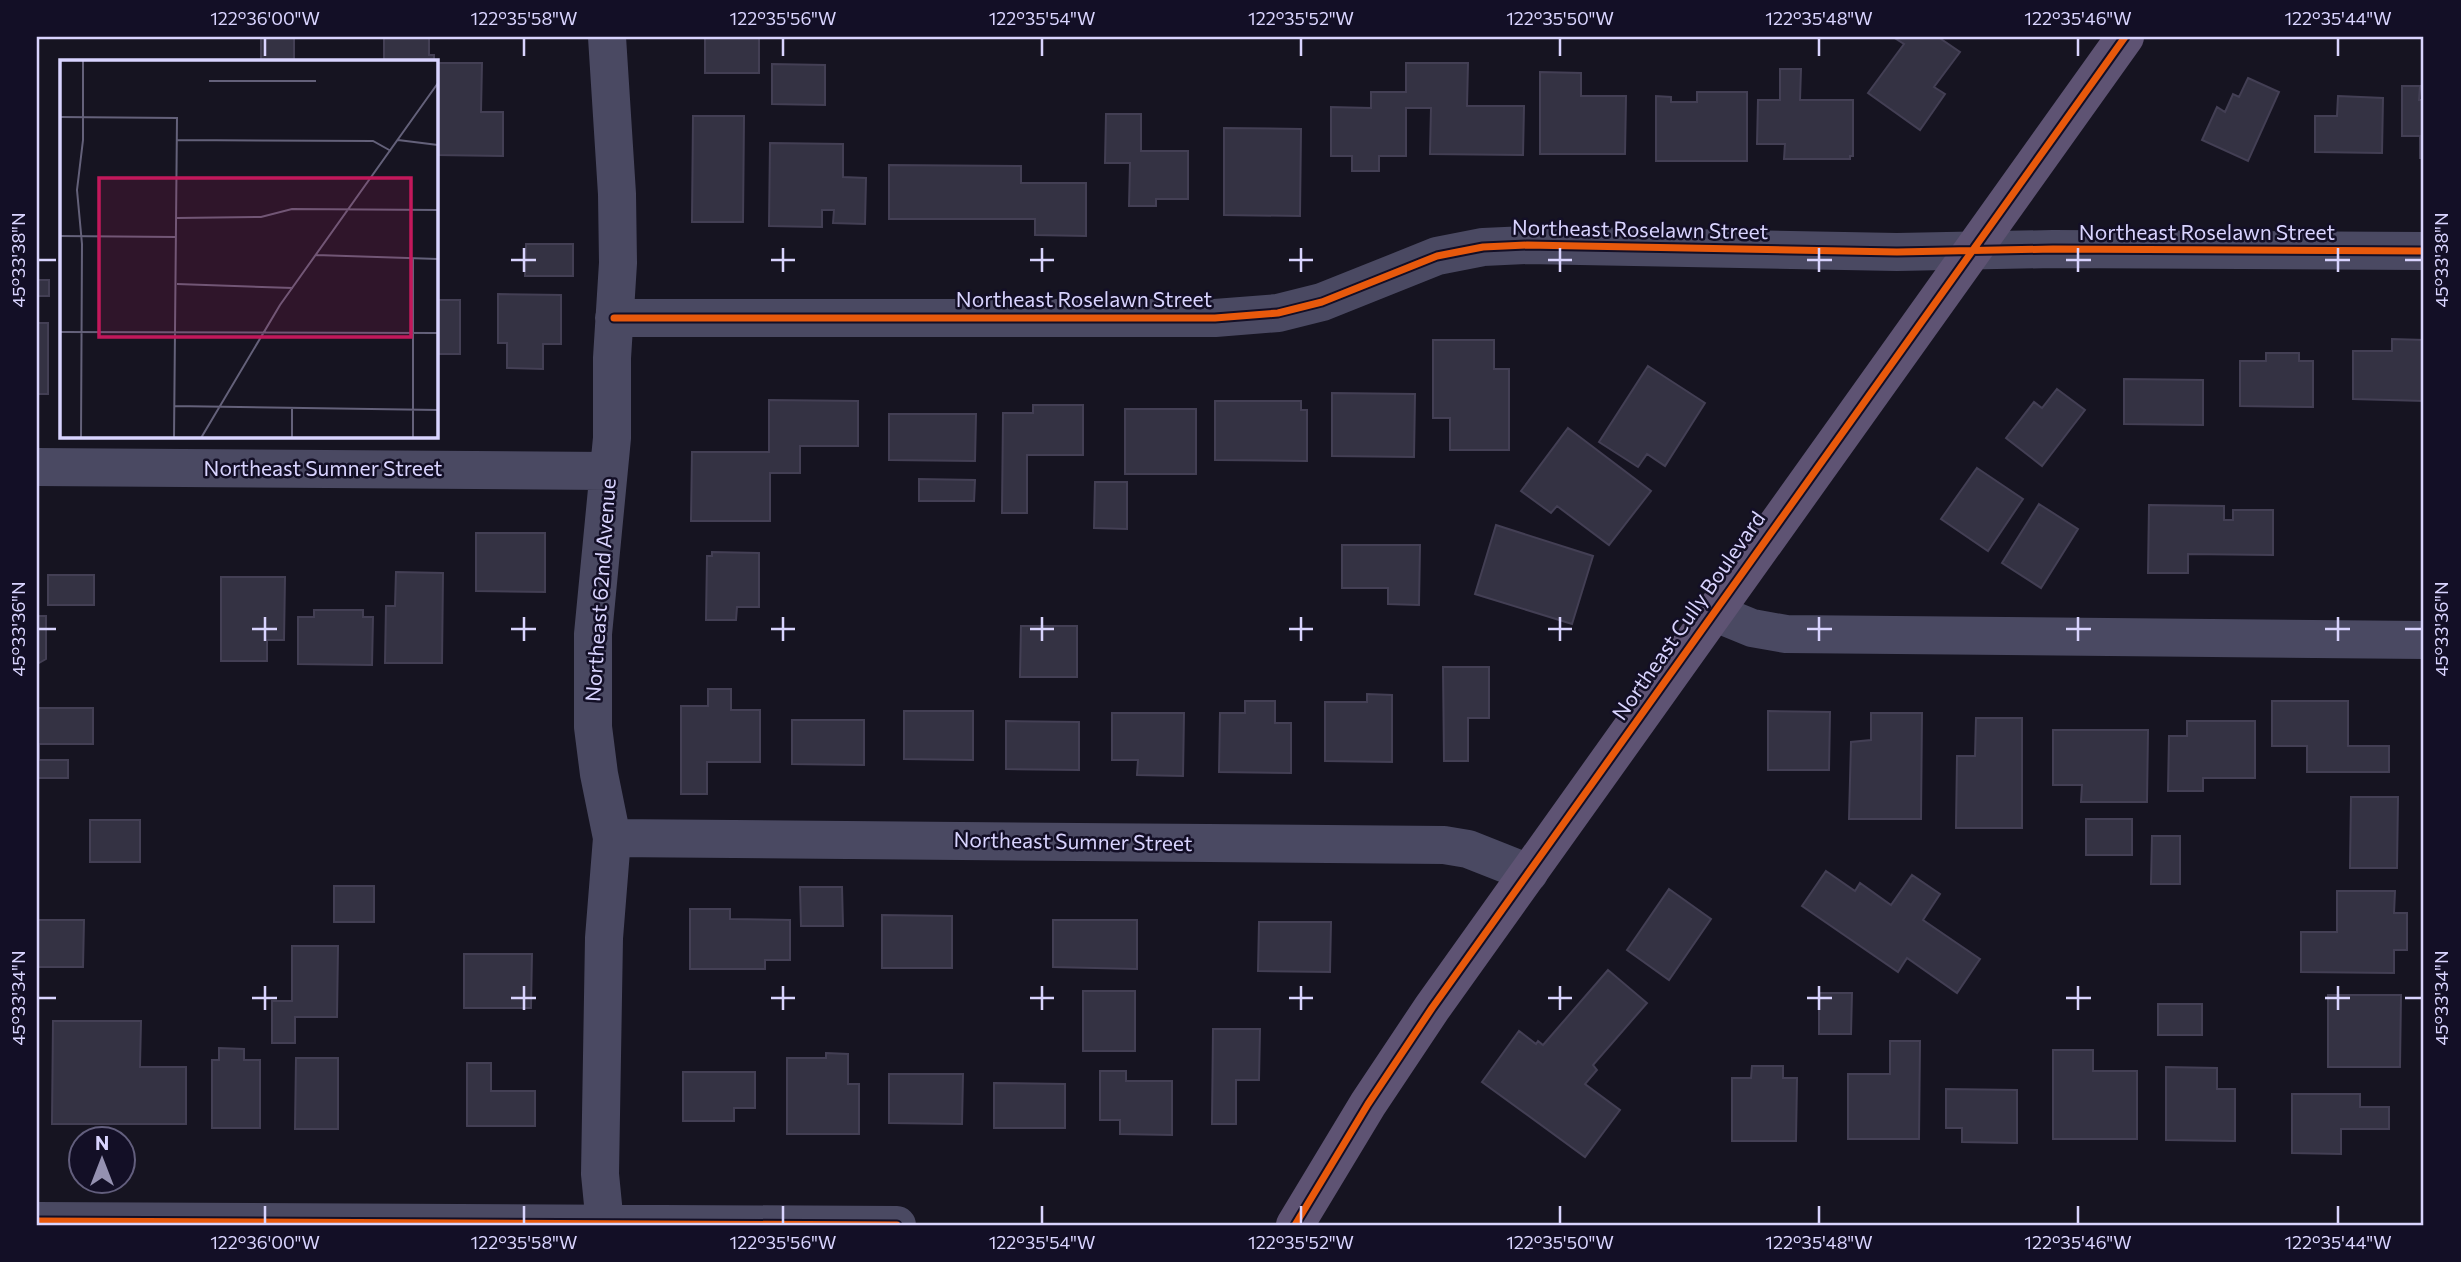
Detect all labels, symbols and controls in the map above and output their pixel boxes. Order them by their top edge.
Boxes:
text: 122°36'00"W [210,7,320,29]
text: 122°35'58"W [471,7,577,29]
text: 122°35'56"W [730,7,836,29]
text: 122°35'54"W [989,7,1095,29]
text: 122°35'52"W [1248,7,1354,29]
text: 122°35'50"W [1506,7,1614,29]
text: 122°35'48"W [1765,7,1873,29]
text: 122°35'46"W [2024,7,2132,29]
text: 122°35'44"W [2284,7,2392,29]
inset map [60,60,438,438]
text: 45°33'38"N [7,212,29,308]
text: 45°33'38"N [2430,212,2452,308]
street label: Northeast Roselawn Street [1512,214,1768,243]
street label: Northeast Roselawn Street [2079,219,2335,244]
street label: Northeast Roselawn Street [956,286,1212,311]
street label: Northeast Sumner Street [204,455,442,480]
street label: Northeast 62nd Avenue [579,477,620,703]
street label: Northeast Cully Boulevard [1606,506,1769,724]
text: 45°33'36"N [7,581,29,677]
text: 45°33'36"N [2430,581,2452,677]
street label: Northeast Sumner Street [953,826,1193,855]
text: 45°33'34"N [7,950,29,1046]
text: 45°33'34"N [2430,950,2452,1046]
north arrow [66,1126,136,1196]
text: N [95,1131,109,1154]
text: 122°36'00"W [210,1231,320,1253]
text: 122°35'58"W [471,1231,577,1253]
text: 122°35'56"W [730,1231,836,1253]
text: 122°35'54"W [989,1231,1095,1253]
text: 122°35'52"W [1248,1231,1354,1253]
text: 122°35'50"W [1506,1231,1614,1253]
text: 122°35'48"W [1765,1231,1873,1253]
text: 122°35'46"W [2024,1231,2132,1253]
text: 122°35'44"W [2284,1231,2392,1253]

